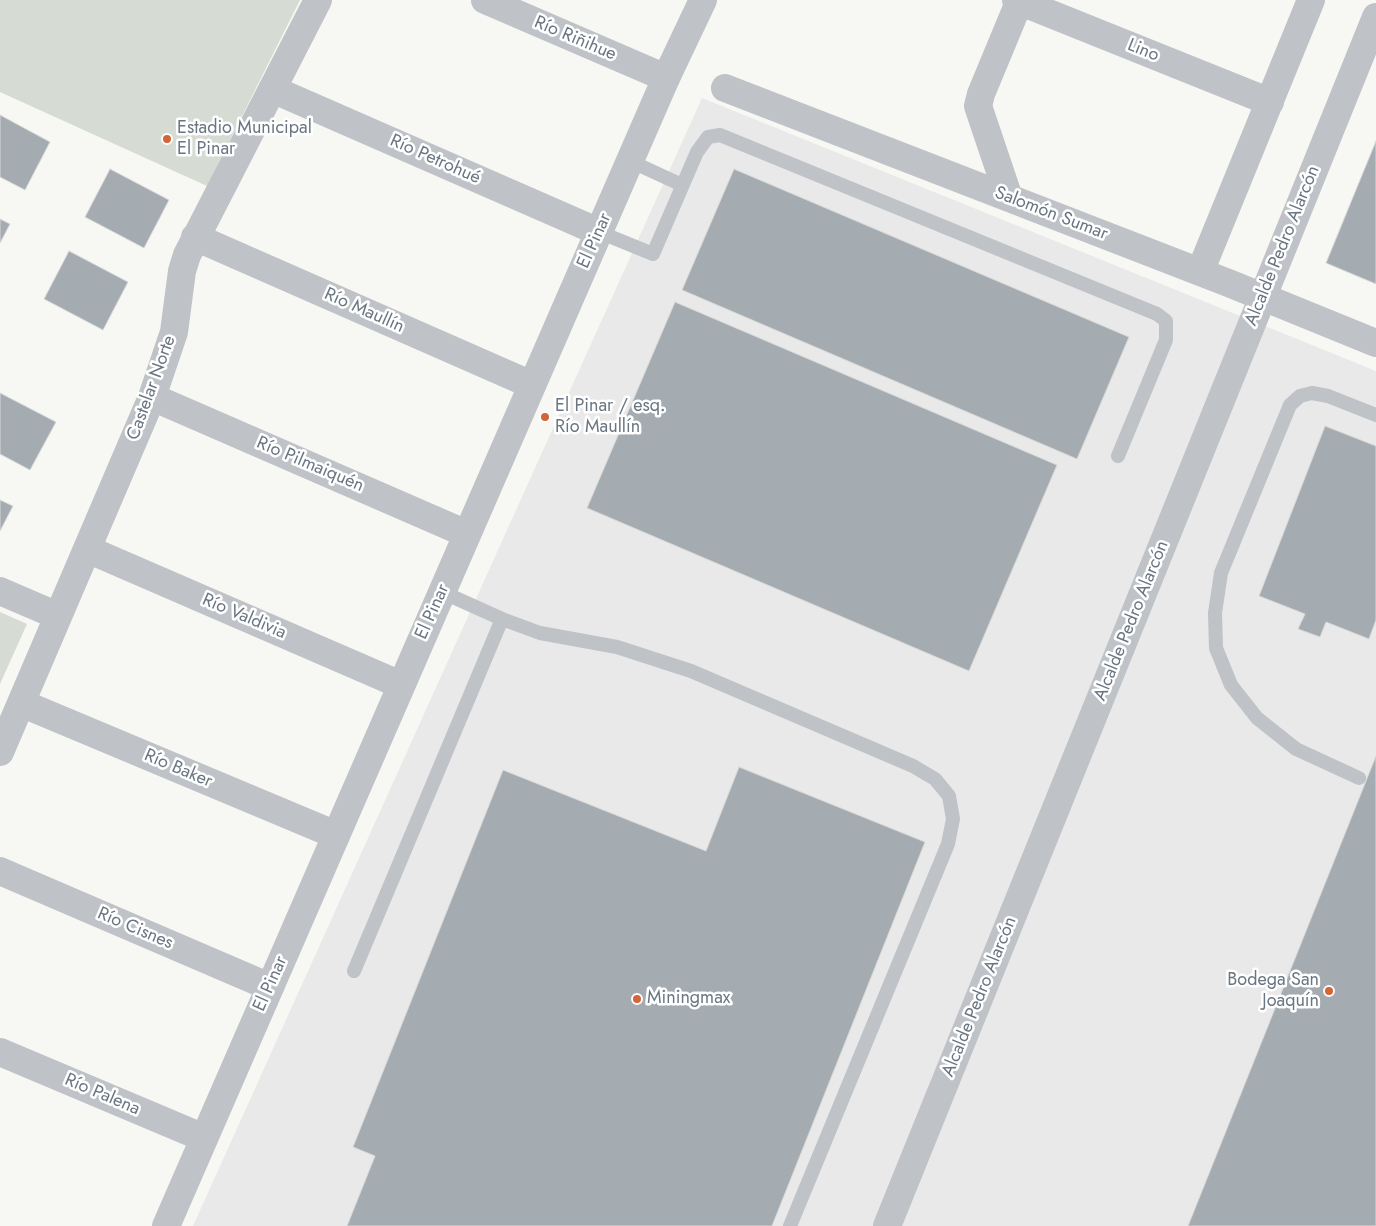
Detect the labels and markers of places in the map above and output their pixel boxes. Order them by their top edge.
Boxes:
place label: Estadio Municipal El Pinar [177,118,312,160]
marker: Estadio Municipal El Pinar [161,133,173,145]
place label: El Pinar / esq. Río Maullín [555,396,666,438]
marker: El Pinar / esq. Río Maullín [539,411,551,423]
place label: Bodega San Joaquín [1227,970,1319,1012]
marker: Bodega San Joaquín [1323,985,1335,997]
place label: Miningmax [647,988,730,1010]
marker: Miningmax [631,993,643,1005]

